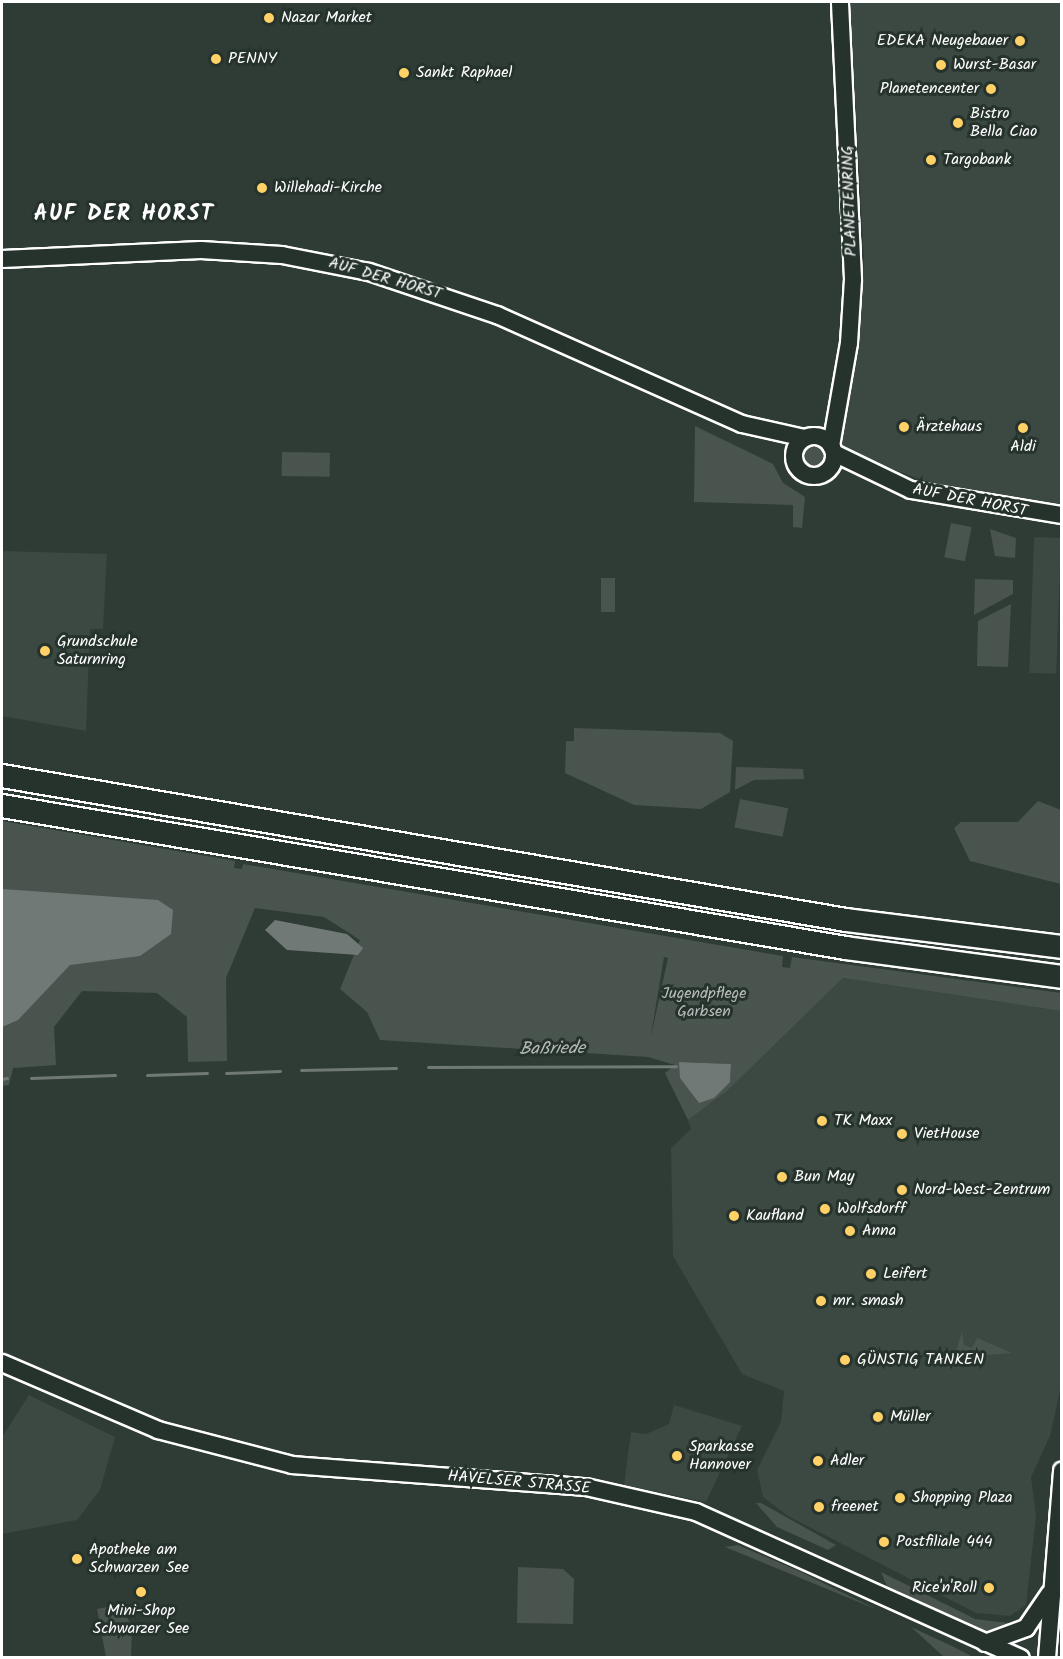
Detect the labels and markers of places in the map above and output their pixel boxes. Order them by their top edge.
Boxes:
place label: Nazar Market [281,8,372,28]
marker: Nazar Market [262,11,276,25]
place label: EDEKA Neugebauer [877,31,1008,51]
marker: EDEKA Neugebauer [1013,34,1027,48]
place label: PENNY [228,49,277,69]
marker: PENNY [209,52,223,66]
place label: Wurst-Basar [953,55,1036,75]
marker: Wurst-Basar [934,58,948,72]
place label: Sankt Raphael [416,63,512,83]
marker: Sankt Raphael [397,66,411,80]
place label: Planetencenter [880,79,979,99]
marker: Planetencenter [984,82,998,96]
place label: Bistro Bella Ciao [970,104,1037,142]
marker: Bistro Bella Ciao [951,116,965,130]
place label: Targobank [943,150,1011,170]
marker: Targobank [924,153,938,167]
place label: Willehadi-Kirche [274,178,382,198]
marker: Willehadi-Kirche [255,181,269,195]
place label: Ärztehaus [916,417,982,437]
marker: Ärztehaus [897,420,911,434]
marker: Aldi [1016,421,1030,435]
place label: Aldi [1010,437,1036,457]
place label: Grundschule Saturnring [57,632,138,670]
marker: Grundschule Saturnring [38,644,52,658]
place label: TK Maxx [834,1111,892,1131]
marker: TK Maxx [815,1114,829,1128]
place label: VietHouse [914,1124,979,1144]
marker: VietHouse [895,1127,909,1141]
place label: Bun May [794,1167,854,1187]
marker: Bun May [775,1170,789,1184]
place label: Nord-West-Zentrum [914,1180,1050,1200]
marker: Nord-West-Zentrum [895,1183,909,1197]
place label: Wolfsdorff [837,1199,906,1219]
marker: Wolfsdorff [818,1202,832,1216]
place label: Kaufland [746,1206,803,1226]
marker: Kaufland [727,1209,741,1223]
place label: Anna [862,1221,896,1241]
marker: Anna [843,1224,857,1238]
place label: Leifert [883,1264,927,1284]
marker: Leifert [864,1267,878,1281]
place label: mr. smash [833,1291,904,1311]
marker: mr. smash [814,1294,828,1308]
place label: GÜNSTIG TANKEN [857,1350,984,1370]
marker: GÜNSTIG TANKEN [838,1353,852,1367]
place label: Müller [890,1407,931,1427]
marker: Müller [871,1410,885,1424]
place label: Sparkasse Hannover [689,1437,754,1475]
marker: Sparkasse Hannover [670,1449,684,1463]
place label: Adler [830,1451,864,1471]
marker: Adler [811,1454,825,1468]
place label: Shopping Plaza [912,1488,1013,1508]
marker: Shopping Plaza [893,1491,907,1505]
place label: freenet [831,1497,879,1517]
marker: freenet [812,1500,826,1514]
place label: Postfiliale 444 [896,1532,993,1552]
marker: Postfiliale 444 [877,1535,891,1549]
place label: Apotheke am Schwarzen See [89,1540,189,1578]
marker: Apotheke am Schwarzen See [70,1552,84,1566]
place label: Rice'n'Roll [912,1578,977,1598]
marker: Rice'n'Roll [982,1581,996,1595]
marker: Mini-Shop Schwarzer See [134,1585,148,1599]
place label: Mini-Shop Schwarzer See [93,1601,189,1639]

